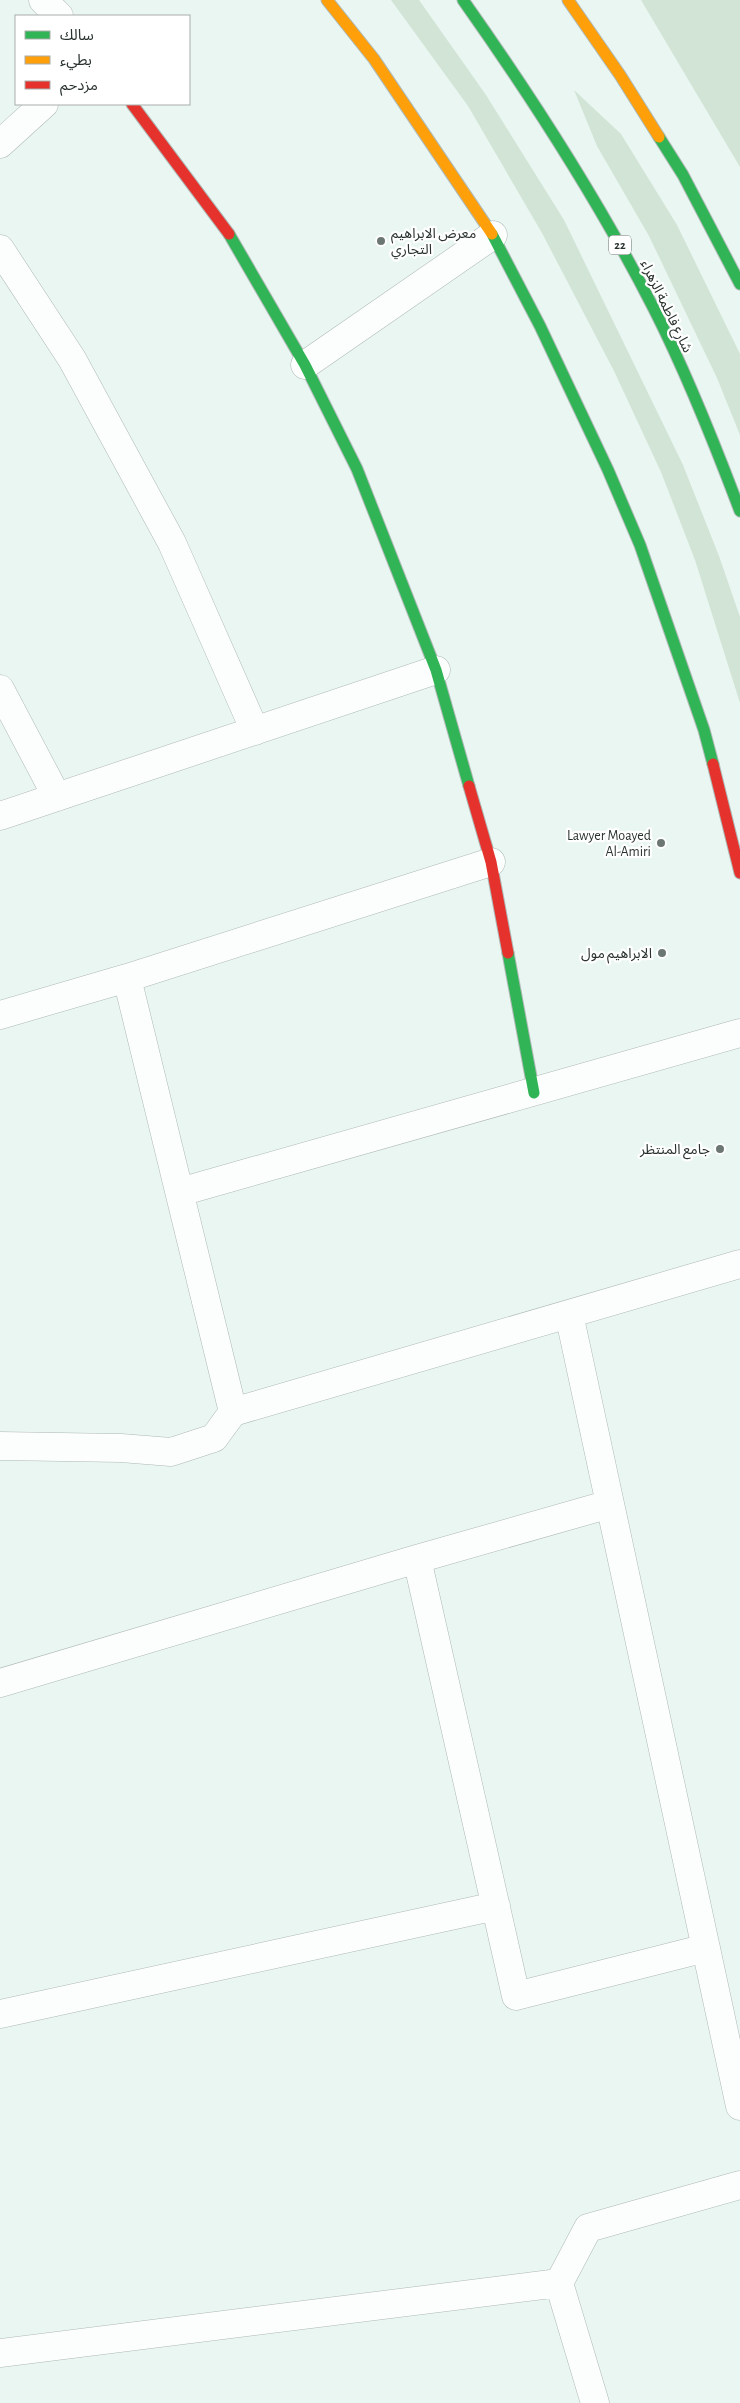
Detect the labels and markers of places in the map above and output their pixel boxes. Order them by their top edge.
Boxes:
place label: معرض الابراهيم التجاري [391,227,476,260]
marker: معرض الابراهيم التجاري [375,235,387,247]
place label: Lawyer Moayed Al-Amiri [567,829,651,859]
marker: Lawyer Moayed Al-Amiri [655,837,667,849]
place label: الابراهيم مول [581,947,652,964]
marker: الابراهيم مول [656,947,668,959]
place label: جامع المنتظر [639,1143,710,1160]
marker: جامع المنتظر [714,1143,726,1155]

